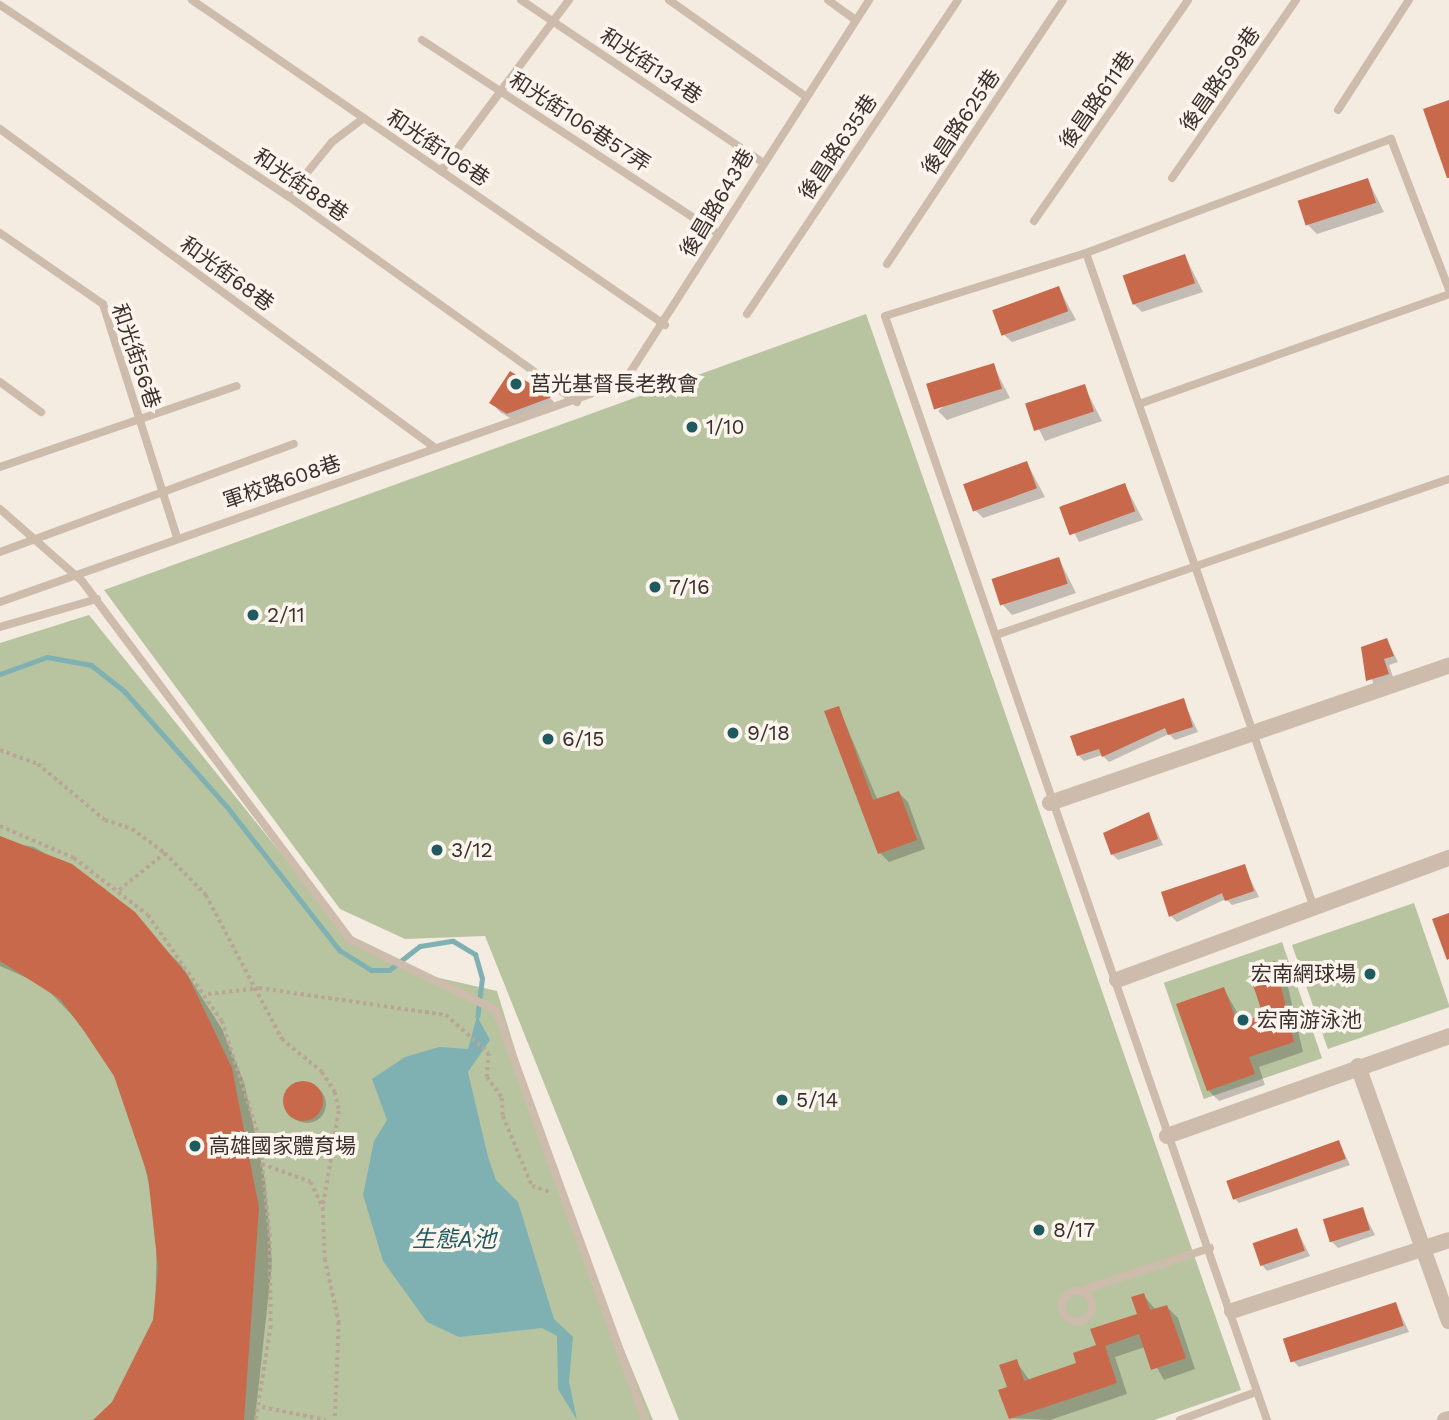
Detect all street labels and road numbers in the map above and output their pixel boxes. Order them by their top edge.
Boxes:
street label: 後昌路599巷 [1175,22,1265,136]
street label: 和光街134巷 [595,23,707,109]
street label: 後昌路611巷 [1054,46,1140,154]
street label: 後昌路625巷 [917,65,1005,179]
street label: 和光街106巷57弄 [505,67,655,177]
street label: 後昌路635巷 [794,90,882,204]
street label: 和光街106巷 [382,105,494,191]
street label: 和光街88巷 [249,143,353,227]
street label: 後昌路643巷 [675,144,759,262]
street label: 和光街68巷 [175,232,279,316]
street label: 和光街56巷 [106,300,166,412]
street label: 軍校路608巷 [220,450,344,514]

